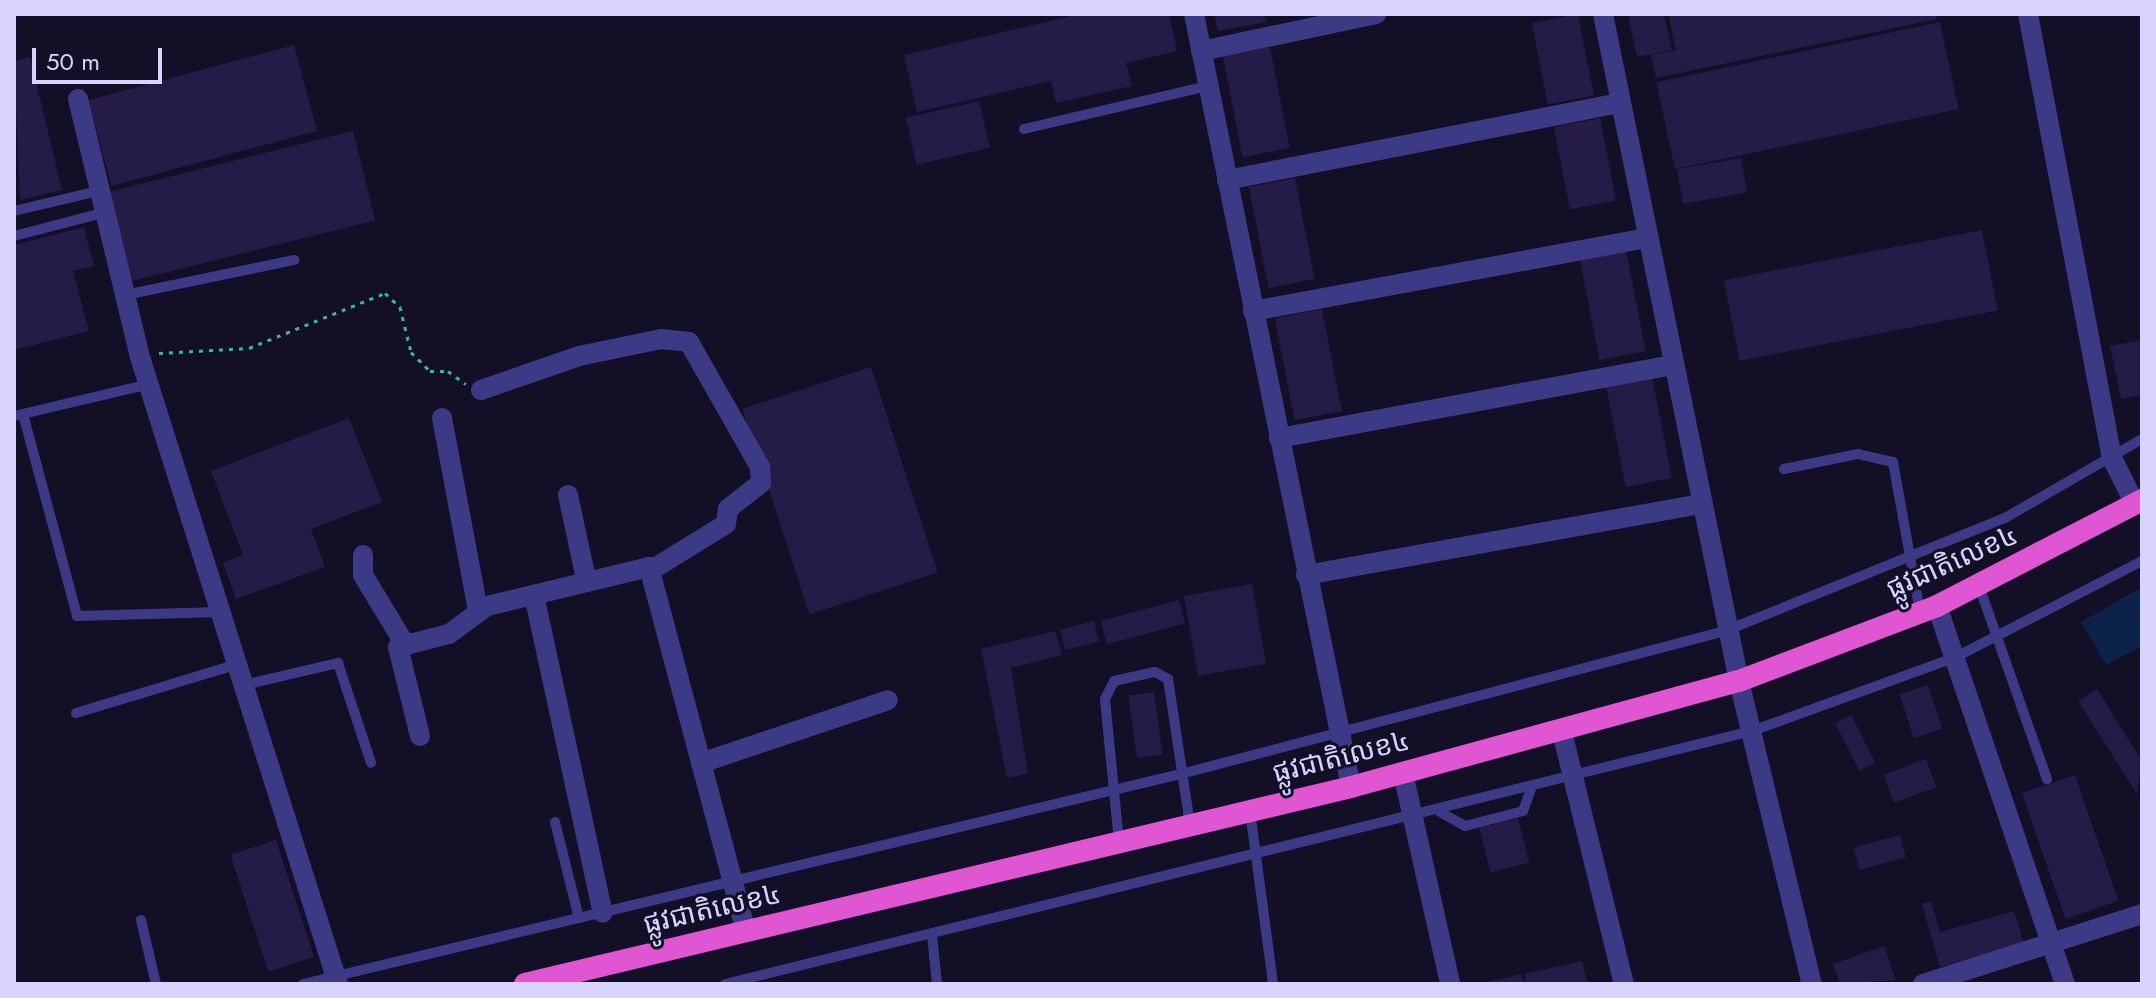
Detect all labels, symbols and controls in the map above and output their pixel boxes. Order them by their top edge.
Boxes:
scale bar [36,32,166,82]
text: 50 m [46,44,100,79]
street label: ផ្លូវជាតិលេខ៤ [1881,518,2023,606]
street label: ផ្លូវជាតិលេខ៤ [1269,724,1413,790]
street label: ផ្លូវជាតិលេខ៤ [640,877,784,941]

